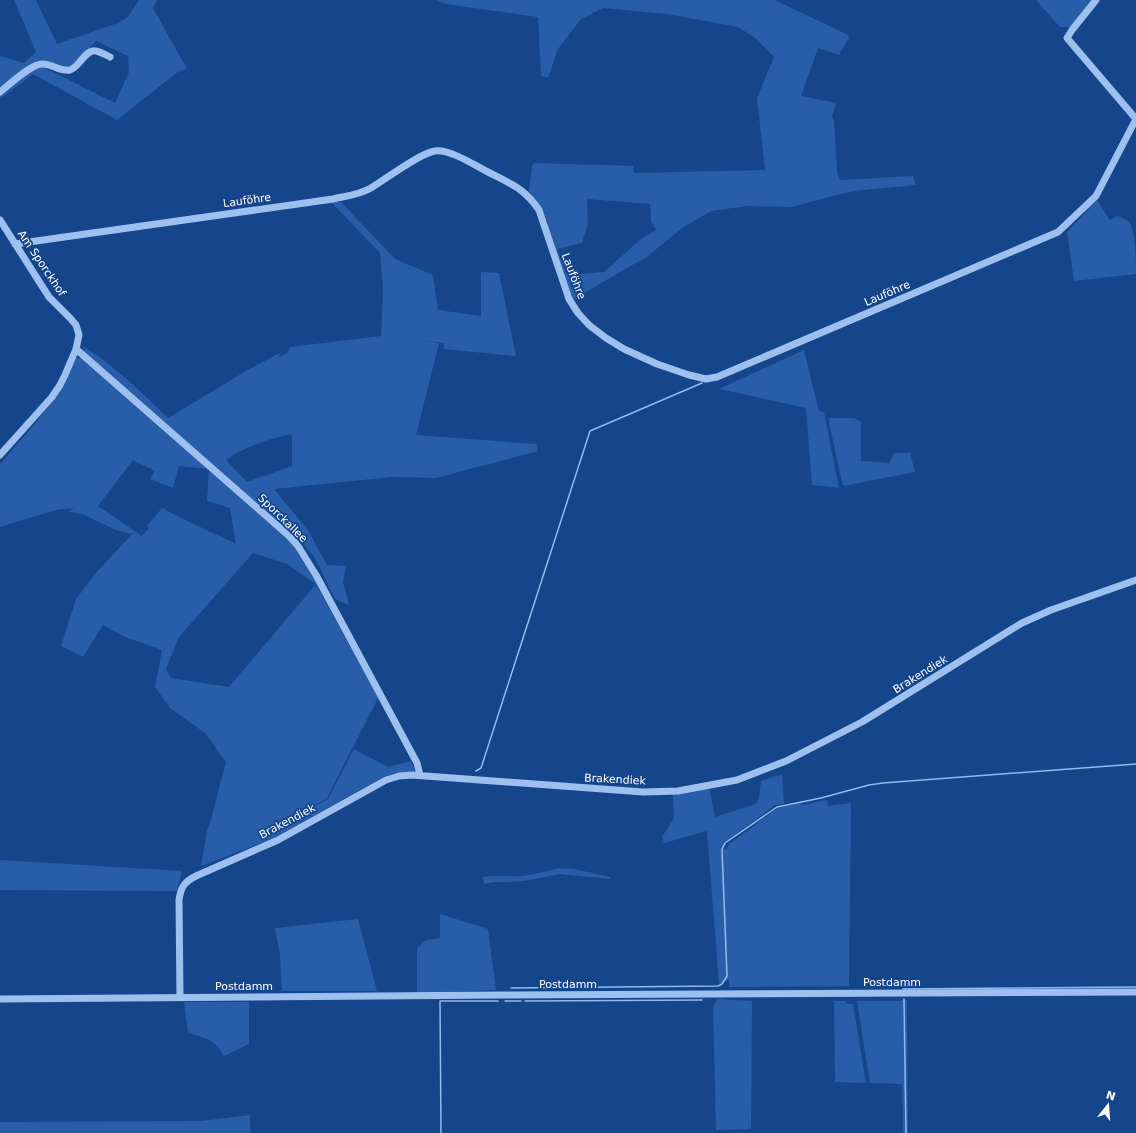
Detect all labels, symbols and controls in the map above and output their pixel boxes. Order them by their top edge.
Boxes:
street label: Lauföhre [222,191,272,210]
street label: Am Sporckhof [15,228,69,300]
street label: Lauföhre [559,251,588,301]
street label: Lauföhre [862,278,912,309]
street label: Sporckallee [255,492,310,545]
street label: Brakendiek [891,652,950,696]
street label: Brakendiek [584,771,647,788]
street label: Brakendiek [257,801,318,842]
street label: Postdamm [863,976,921,989]
street label: Postdamm [539,978,597,991]
street label: Postdamm [215,980,273,993]
north arrow [1088,1085,1128,1125]
text: N [1104,1088,1117,1103]

